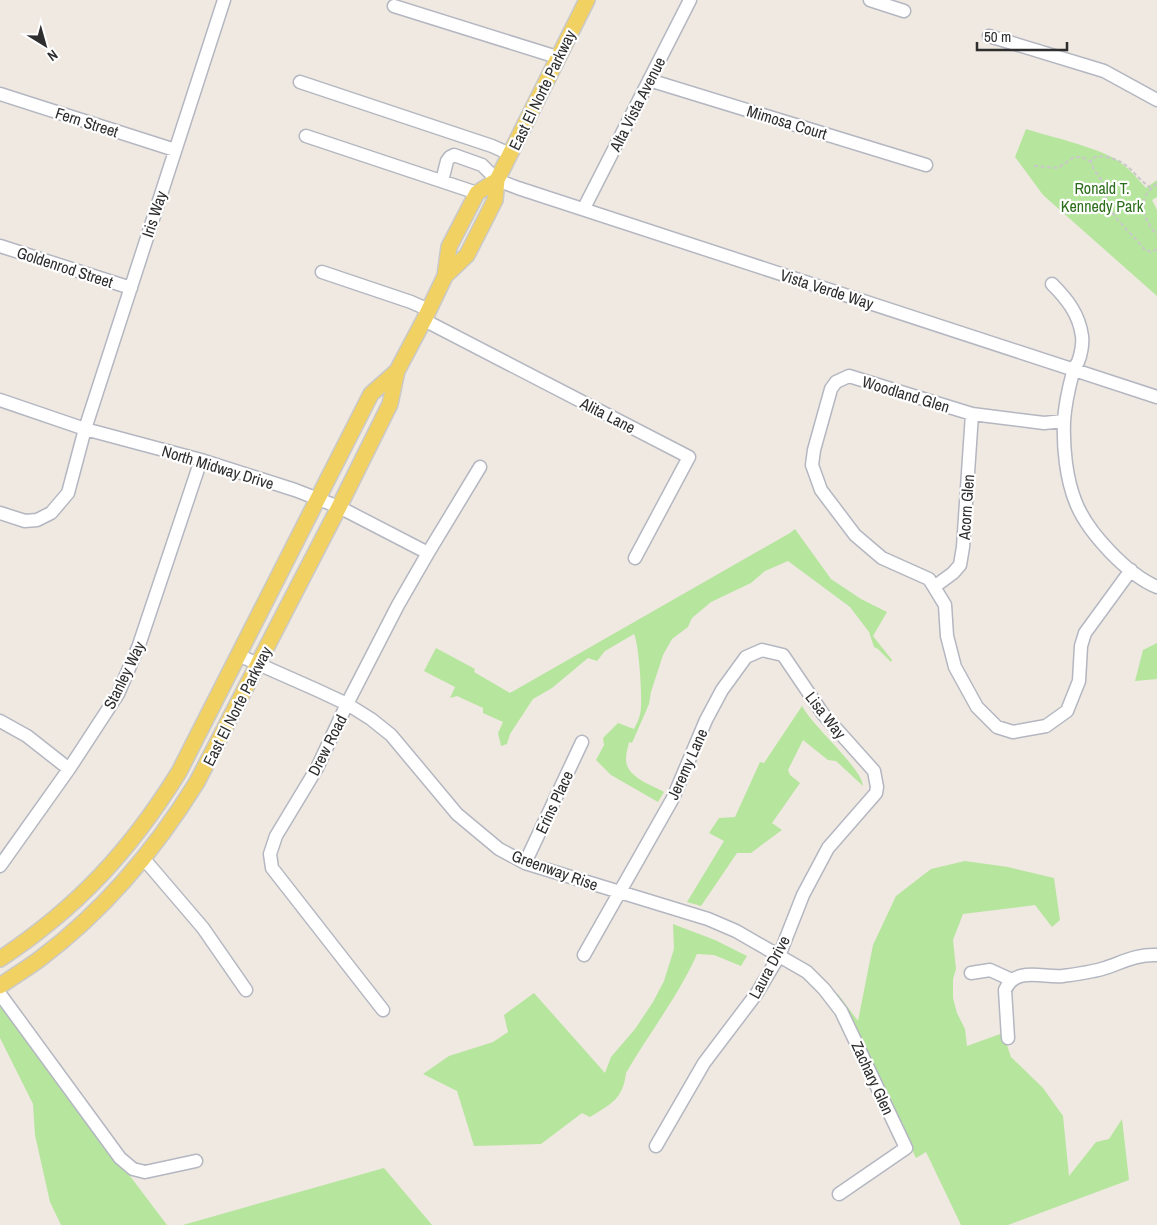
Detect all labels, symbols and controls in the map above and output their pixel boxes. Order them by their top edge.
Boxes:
north arrow [20,20,70,70]
scale bar [977,20,1067,52]
street label: East El Norte Parkway [503,26,581,154]
text: 50 m [984,26,1011,47]
text: N [44,46,62,65]
street label: Alta Vista Avenue [603,53,670,156]
street label: Mimosa Court [744,99,830,145]
street label: Fern Street [53,101,122,143]
park label: Ronald T. Kennedy Park [1061,177,1144,217]
street label: Iris Way [136,188,172,240]
street label: Goldenrod Street [14,241,116,293]
street label: Vista Verde Way [777,264,877,315]
street label: Woodland Glen [860,370,952,418]
street label: Alita Lane [576,391,639,438]
street label: North Midway Drive [159,440,277,494]
street label: Acorn Glen [953,473,979,542]
street label: Stanley Way [98,637,150,713]
street label: East El Norte Parkway [197,642,277,769]
street label: Lisa Way [801,687,852,743]
street label: Drew Road [302,711,352,779]
street label: Jeremy Lane [662,725,712,803]
street label: Erins Place [530,767,578,837]
street label: Greenway Rise [509,844,601,896]
street label: Laura Drive [743,932,795,1002]
street label: Zachary Glen [846,1038,900,1118]

